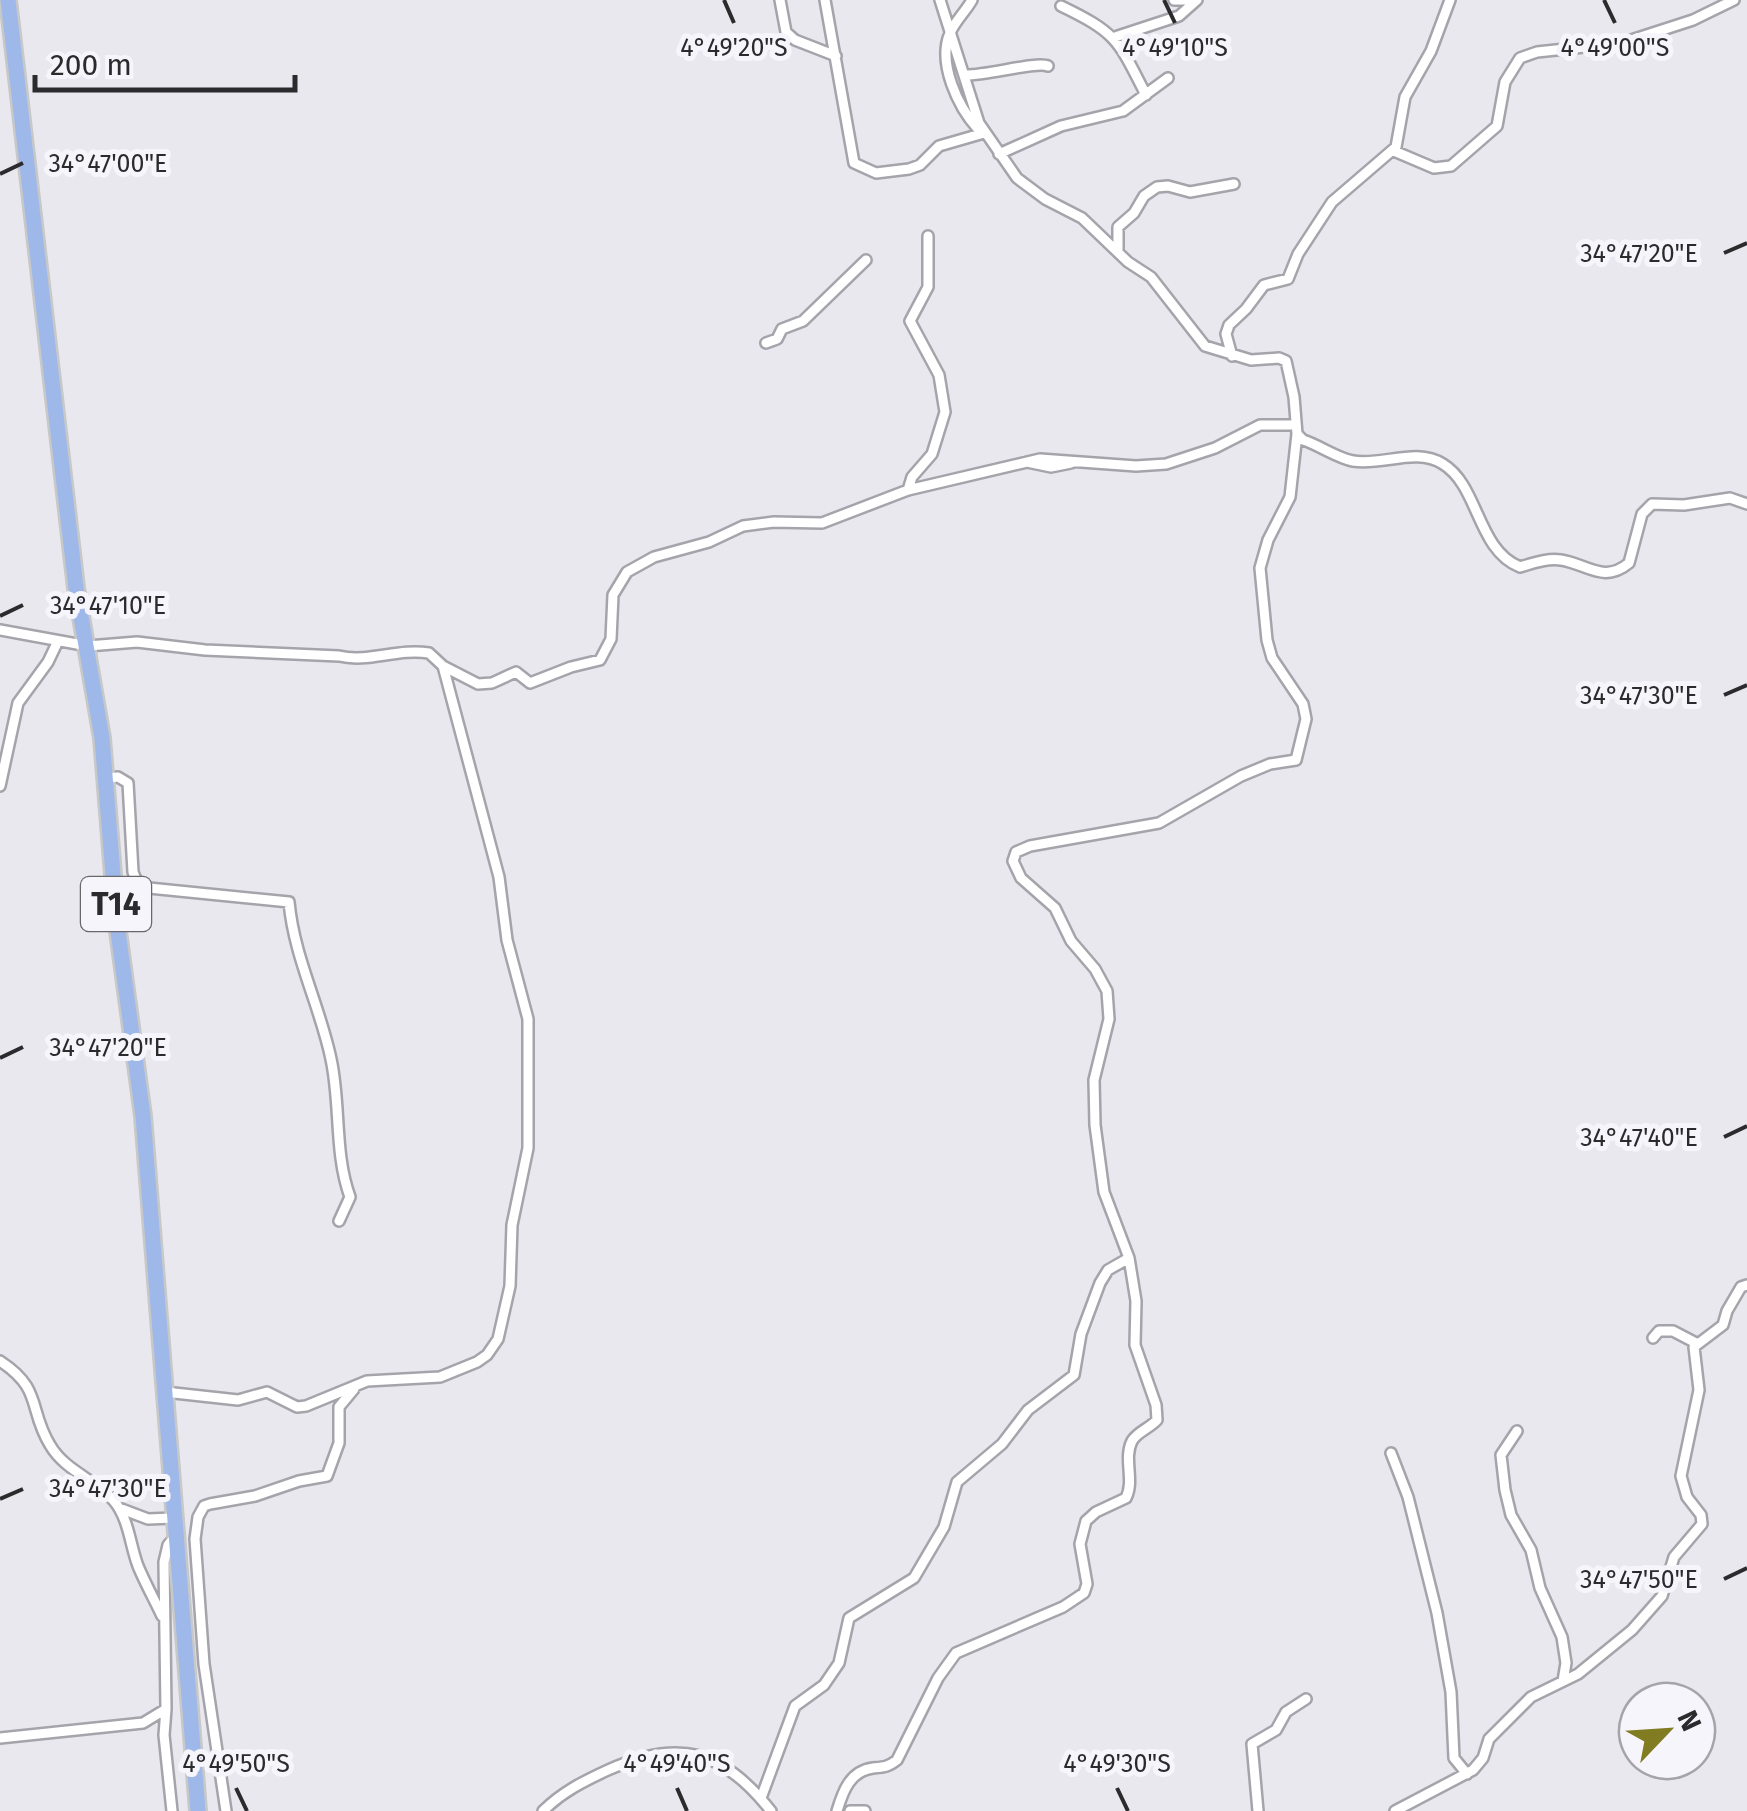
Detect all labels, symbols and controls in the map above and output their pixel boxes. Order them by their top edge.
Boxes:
scale bar [35,30,295,92]
text: 4°49'20"S [680,33,788,63]
text: 4°49'10"S [1122,33,1228,63]
text: 4°49'00"S [1561,33,1669,63]
text: 200 m [50,47,132,83]
text: 34°47'00"E [49,149,167,179]
text: 34°47'20"E [1580,239,1698,269]
text: 34°47'10"E [50,591,166,621]
text: 34°47'30"E [1580,681,1698,711]
road number: T14 [81,877,151,931]
text: 34°47'20"E [49,1033,167,1063]
text: 34°47'40"E [1580,1123,1698,1153]
text: 34°47'30"E [49,1474,167,1504]
text: 34°47'50"E [1580,1565,1698,1595]
north arrow [1617,1681,1717,1781]
text: N [1670,1705,1708,1736]
text: 4°49'50"S [182,1749,290,1779]
text: 4°49'40"S [623,1749,731,1779]
text: 4°49'30"S [1063,1749,1171,1779]

